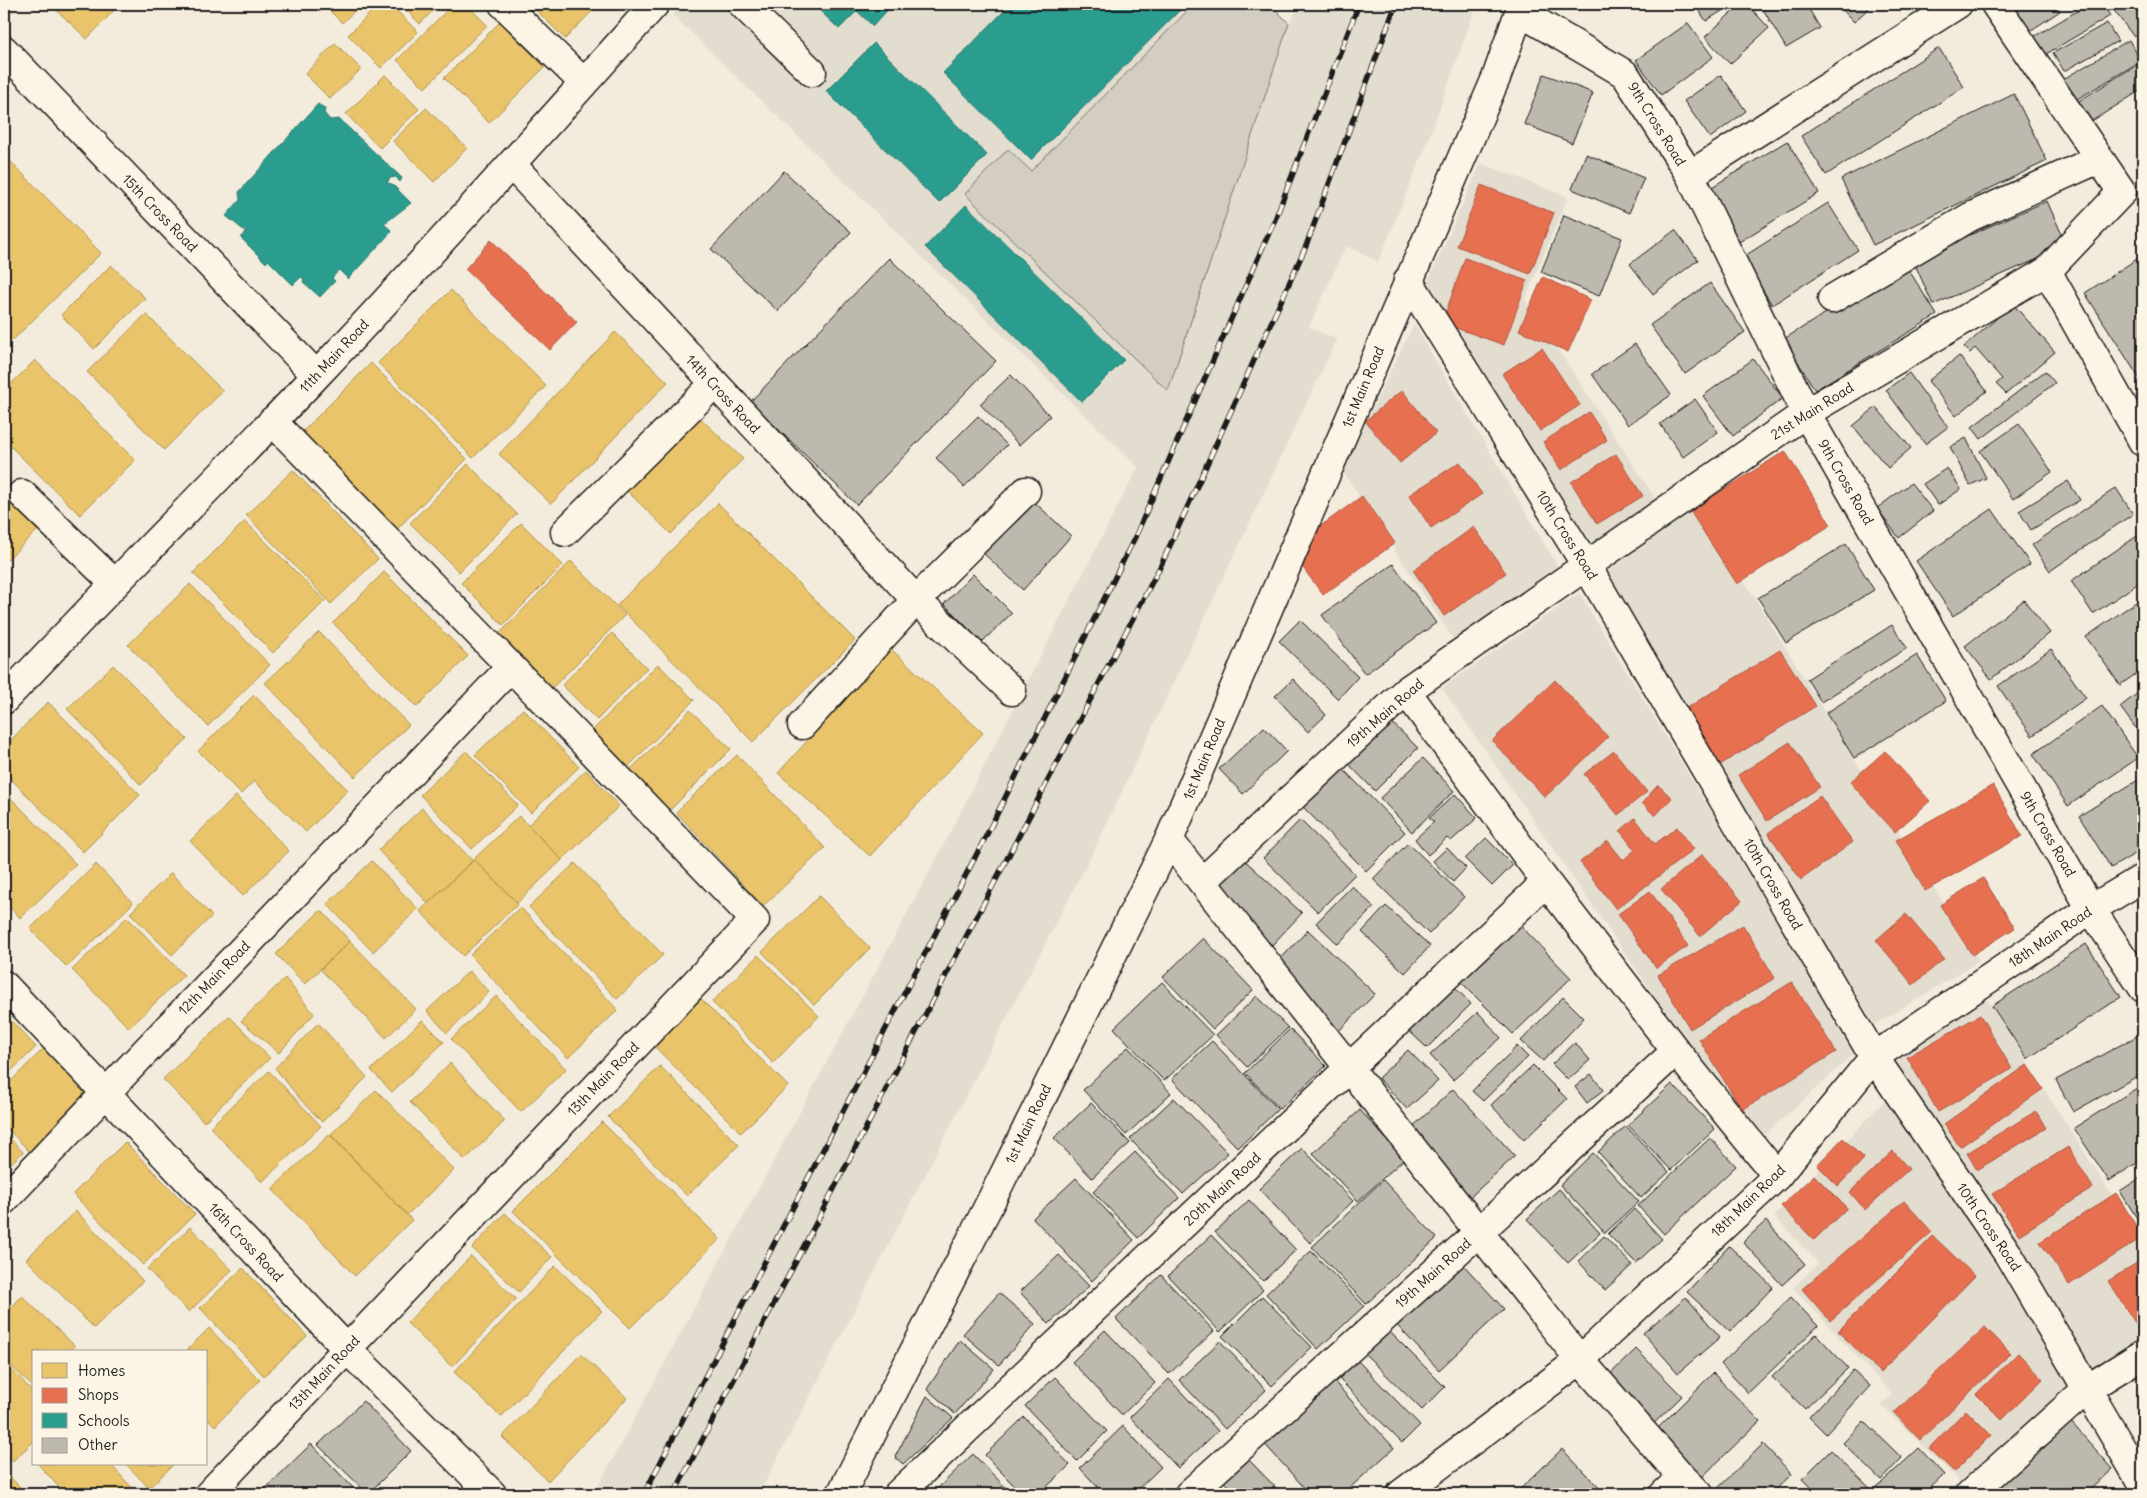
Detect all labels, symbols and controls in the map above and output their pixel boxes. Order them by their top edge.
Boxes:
street label: 9th Cross Road [1624,79,1690,169]
street label: 15th Cross Road [118,170,202,256]
street label: 11th Main Road [295,316,373,396]
street label: 1st Main Road [1338,344,1388,430]
street label: 14th Cross Road [682,351,764,437]
street label: 21st Main Road [1767,378,1857,444]
street label: 9th Cross Road [1814,436,1878,528]
street label: 10th Cross Road [1532,487,1602,583]
street label: 19th Main Road [1343,675,1427,751]
street label: 1st Main Road [1179,716,1229,802]
street label: 9th Cross Road [2016,788,2080,880]
street label: 10th Cross Road [1740,835,1806,933]
street label: 18th Main Road [2005,903,2095,971]
street label: 12th Main Road [174,937,254,1019]
street label: 13th Main Road [563,1038,643,1120]
street label: 1st Main Road [1001,1081,1055,1167]
street label: 20th Main Road [1179,1148,1265,1230]
street label: 18th Main Road [1707,1161,1789,1241]
street label: 10th Cross Road [1953,1180,2025,1274]
street label: 16th Cross Road [205,1199,287,1285]
street label: 19th Main Road [1391,1234,1475,1312]
street label: 13th Main Road [285,1332,363,1414]
legend [32,1350,208,1466]
text: Homes [78,1361,125,1380]
text: Shops [78,1385,119,1404]
text: Schools [78,1411,130,1430]
text: Other [78,1435,118,1454]

